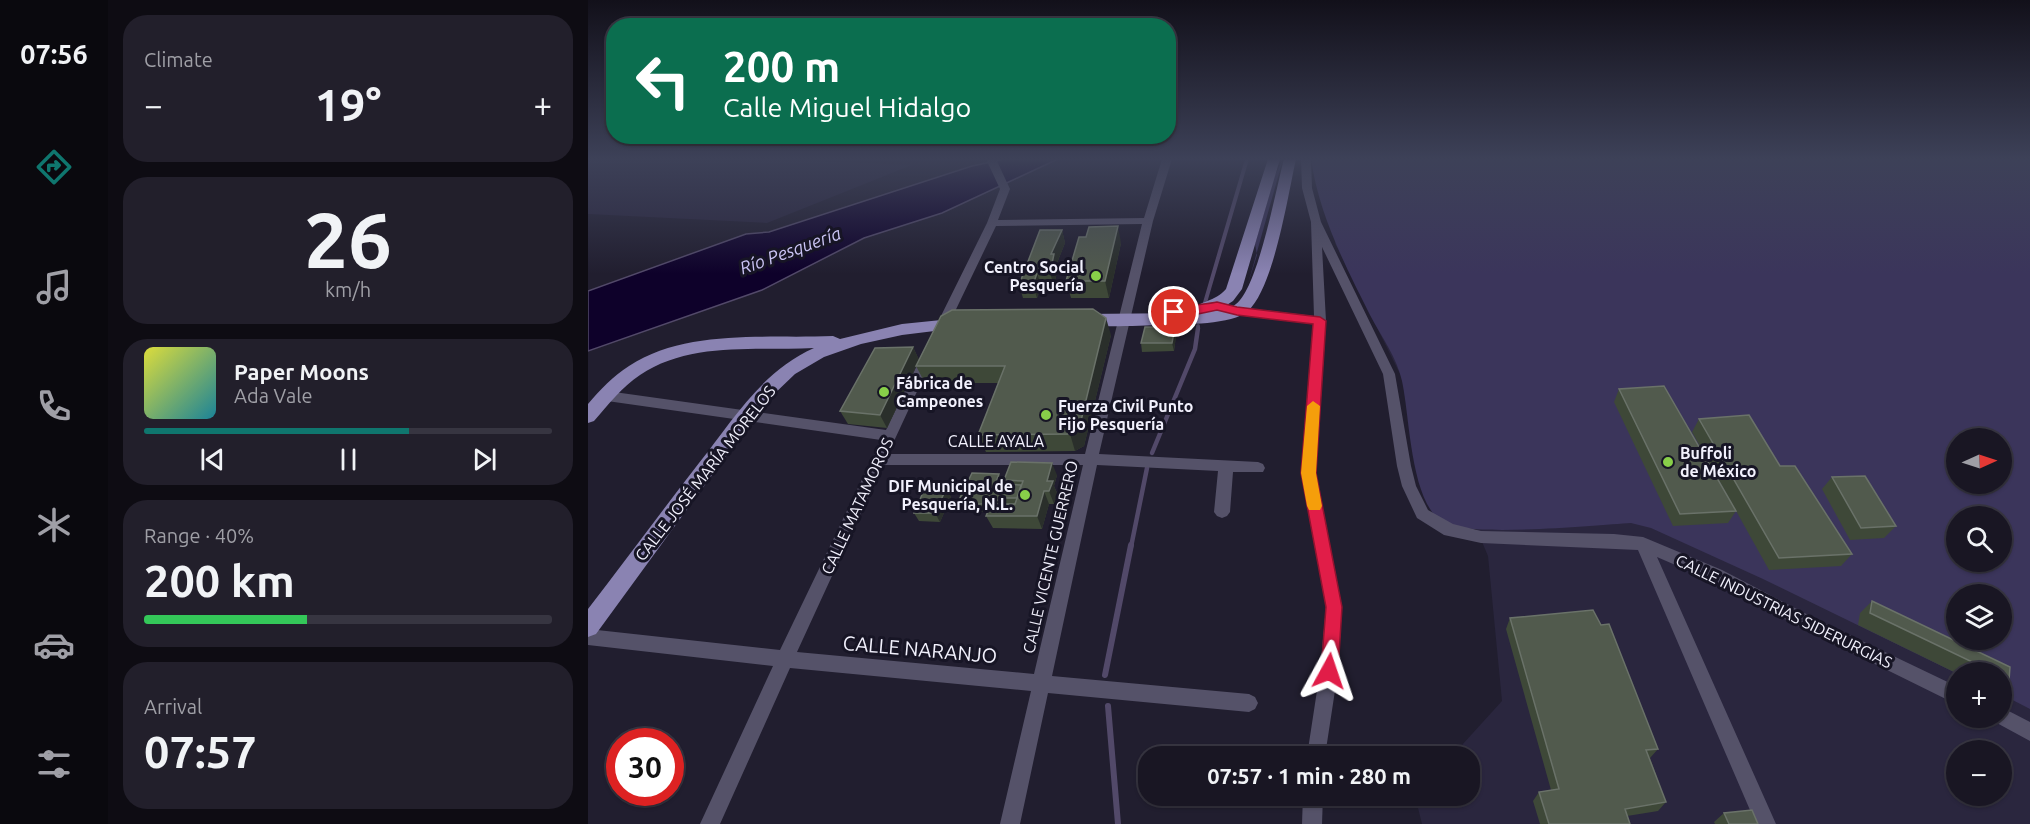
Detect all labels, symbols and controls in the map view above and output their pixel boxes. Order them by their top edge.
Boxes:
text: 07:56 [20,39,88,69]
icon: left [624,42,702,120]
text: 200 m [723,43,840,90]
text: Climate [144,48,213,71]
text: 19° [315,79,381,130]
text: − [144,86,163,123]
text: + [533,86,552,123]
text: Calle Miguel Hidalgo [723,92,971,122]
icon: directions [33,146,75,188]
text: 26 [304,195,392,283]
water label: Río Pesquería [737,222,844,278]
place label: Centro Social Pesquería [984,258,1084,294]
icon: music [33,266,75,308]
marker: Centro Social Pesquería [1089,269,1103,283]
text: km/h [325,278,371,301]
pin [1148,286,1199,337]
icon: arrive [1157,295,1190,328]
text: Paper Moons [234,359,369,384]
place label: Fábrica de Campeones [896,374,983,410]
street label: CALLE JOSÉ MARÍA MORELOS [630,381,779,564]
text: Ada Vale [234,384,312,407]
icon: phone [33,385,75,427]
marker: Fábrica de Campeones [877,385,891,399]
place label: Fuerza Civil Punto Fijo Pesquería [1058,397,1193,433]
marker: Fuerza Civil Punto Fijo Pesquería [1039,408,1053,422]
north arrow [1946,428,2012,494]
map controls [1946,428,2012,806]
street label: CALLE AYALA [948,432,1045,450]
street label: CALLE MATAMOROS [817,435,897,577]
icon: previous [196,443,229,476]
icon: pause [332,443,365,476]
icon: next [468,443,501,476]
place label: Buffoli de México [1680,444,1756,480]
marker: Buffoli de México [1661,455,1675,469]
street label: CALLE VICENTE GUERRERO [1019,459,1081,655]
place label: DIF Municipal de Pesquería, N.L. [888,477,1013,513]
marker: DIF Municipal de Pesquería, N.L. [1018,488,1032,502]
icon: climate [33,504,75,546]
button: search [1946,506,2012,572]
text: Range · 40% [144,524,254,547]
street label: CALLE INDUSTRIAS SIDERURGIAS [1673,551,1895,671]
text: 200 km [144,555,295,606]
button: layers [1946,584,2012,650]
icon: car [33,624,75,666]
street label: CALLE NARANJO [842,631,998,667]
position arrow [1297,639,1361,703]
button: + [1946,662,2012,728]
text: Arrival [144,695,202,718]
text: 07:57 [144,726,257,777]
speed limit sign: 30 [606,728,684,806]
button: − [1946,740,2012,806]
icon: filters [33,743,75,785]
text: 07:57 · 1 min · 280 m [1207,763,1411,788]

